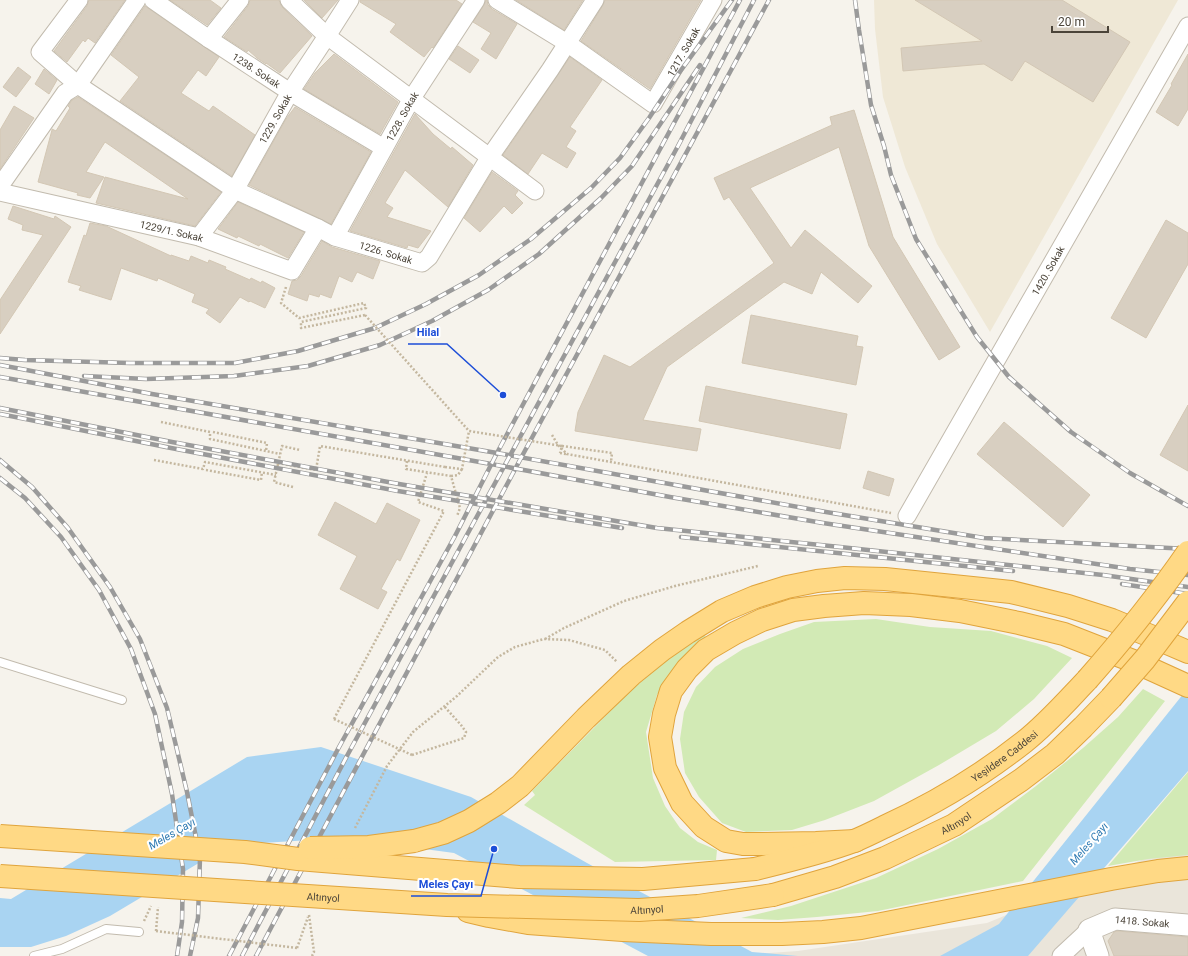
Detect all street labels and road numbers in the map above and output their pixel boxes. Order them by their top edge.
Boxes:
street label: 1217. Sokak [665,24,702,78]
street label: 1238. Sokak [231,50,283,90]
street label: 1228. Sokak [384,89,421,143]
street label: 1229. Sokak [257,91,294,145]
street label: 1229/1. Sokak [139,218,206,244]
street label: 1226. Sokak [358,239,415,266]
street label: 1420. Sokak [1029,243,1067,297]
street label: Yeşildere Caddesi [969,728,1039,784]
street label: Altınyol [939,810,973,836]
street label: Altınyol [306,890,340,904]
street label: Altınyol [630,903,664,916]
street label: 1418. Sokak [1114,914,1171,929]

